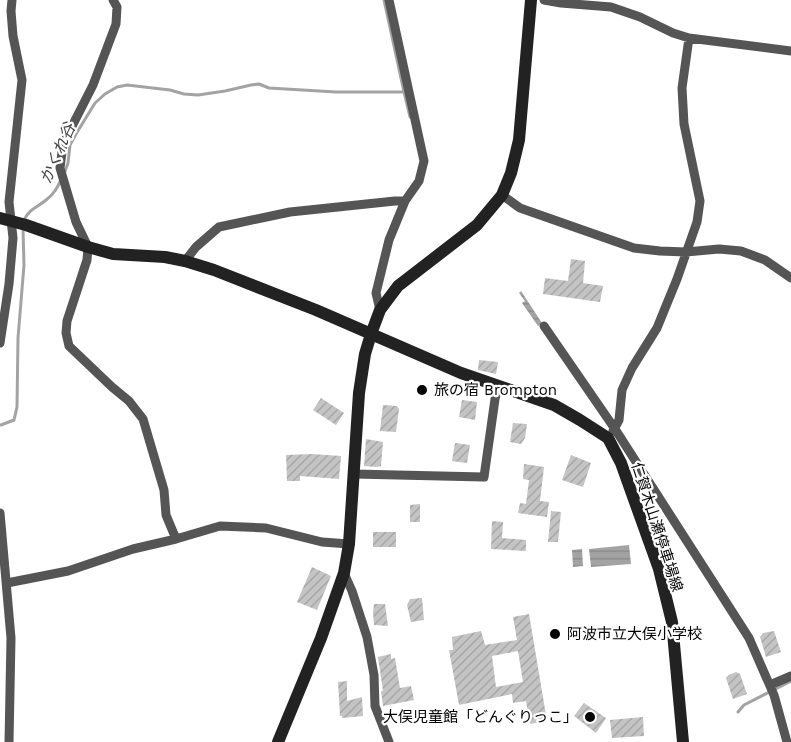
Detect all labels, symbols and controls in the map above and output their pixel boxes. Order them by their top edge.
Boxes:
water label: かくれ谷 [36,118,80,186]
place label: 旅の宿 Brompton [434,381,557,399]
marker: 旅の宿 Brompton [415,383,429,397]
street label: 仁賀木山瀬停車場線 [628,460,686,594]
place label: 阿波市立大俣小学校 [567,625,702,643]
marker: 阿波市立大俣小学校 [548,627,562,641]
place label: 大俣児童館「どんぐりっこ」 [383,708,578,726]
marker: 大俣児童館「どんぐりっこ」 [583,710,597,724]

